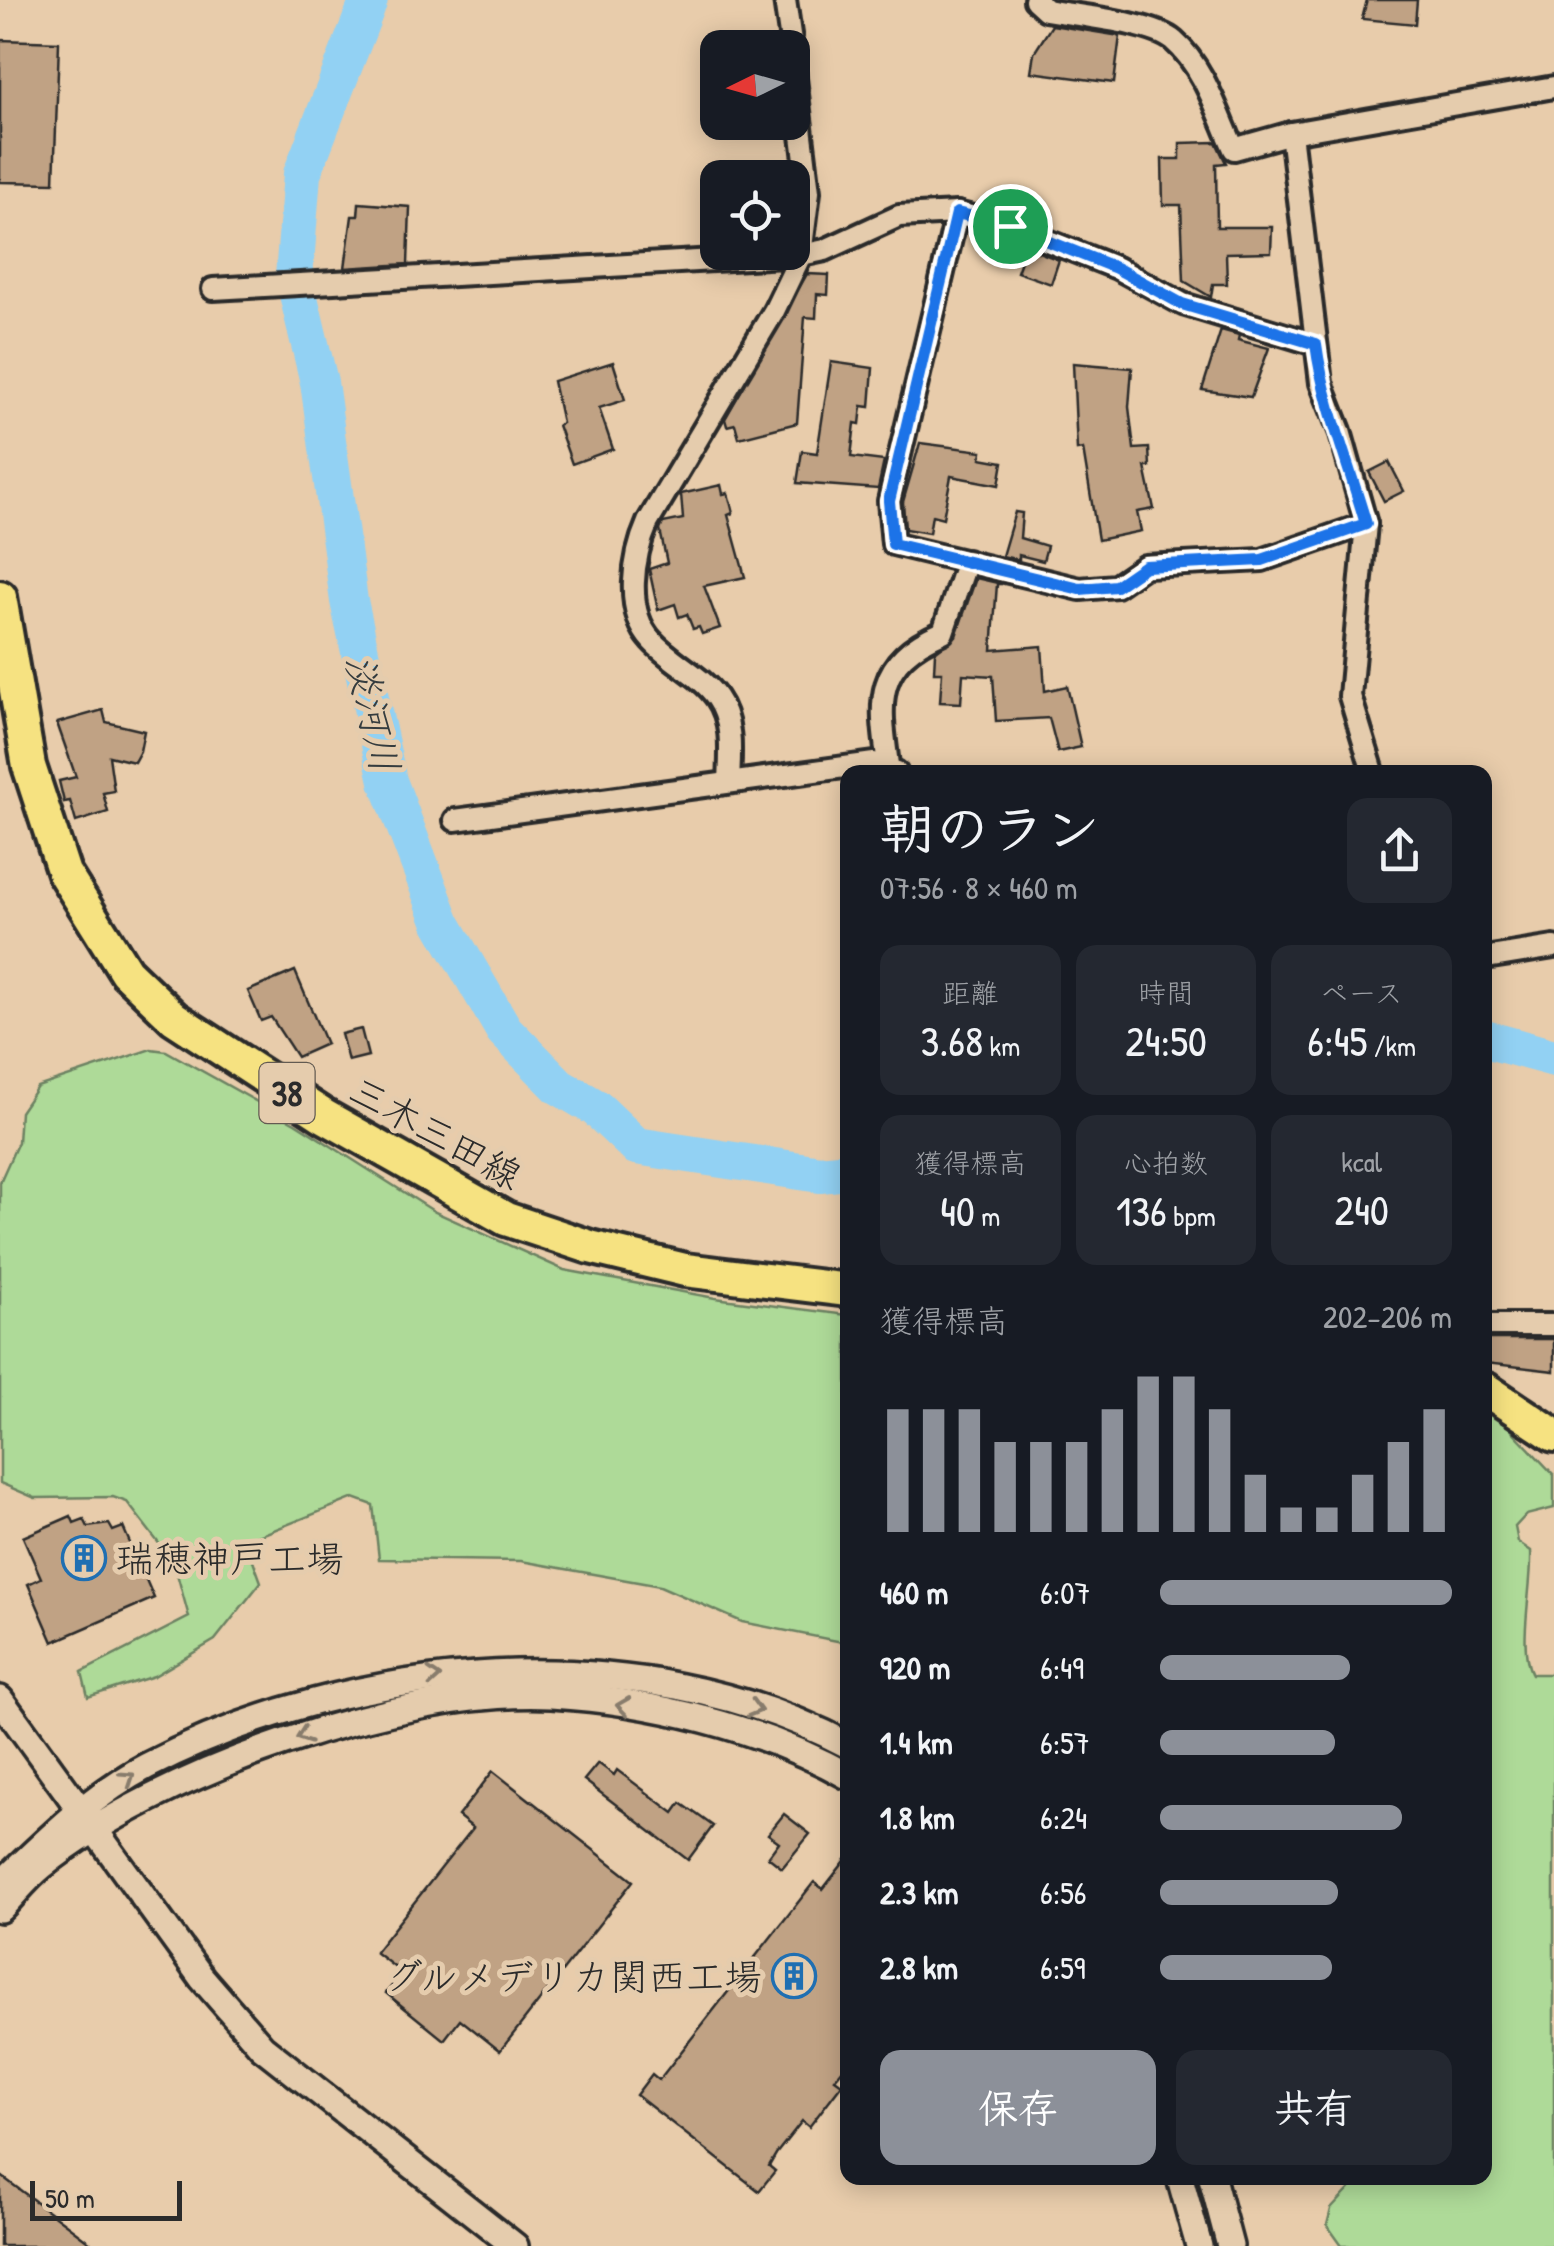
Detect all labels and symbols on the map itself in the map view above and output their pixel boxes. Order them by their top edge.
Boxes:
north arrow [700,30,810,140]
pin [968,184,1053,269]
water label: 淡河川 [334,648,414,778]
road number: 38 [260,1063,314,1123]
street label: 三木三田線 [340,1063,532,1201]
place label: 瑞穂神戸工場 [116,1532,344,1584]
building icon: 瑞穂神戸工場 [61,1535,107,1581]
one-way arrow [427,1667,443,1689]
one-way arrow [614,1696,631,1717]
one-way arrow [746,1697,763,1718]
one-way arrow [295,1724,312,1745]
one-way arrow [117,1772,136,1790]
place label: グルメデリカ関西工場 [385,1950,762,2002]
building icon: グルメデリカ関西工場 [771,1953,817,1999]
scale bar [30,2176,182,2220]

